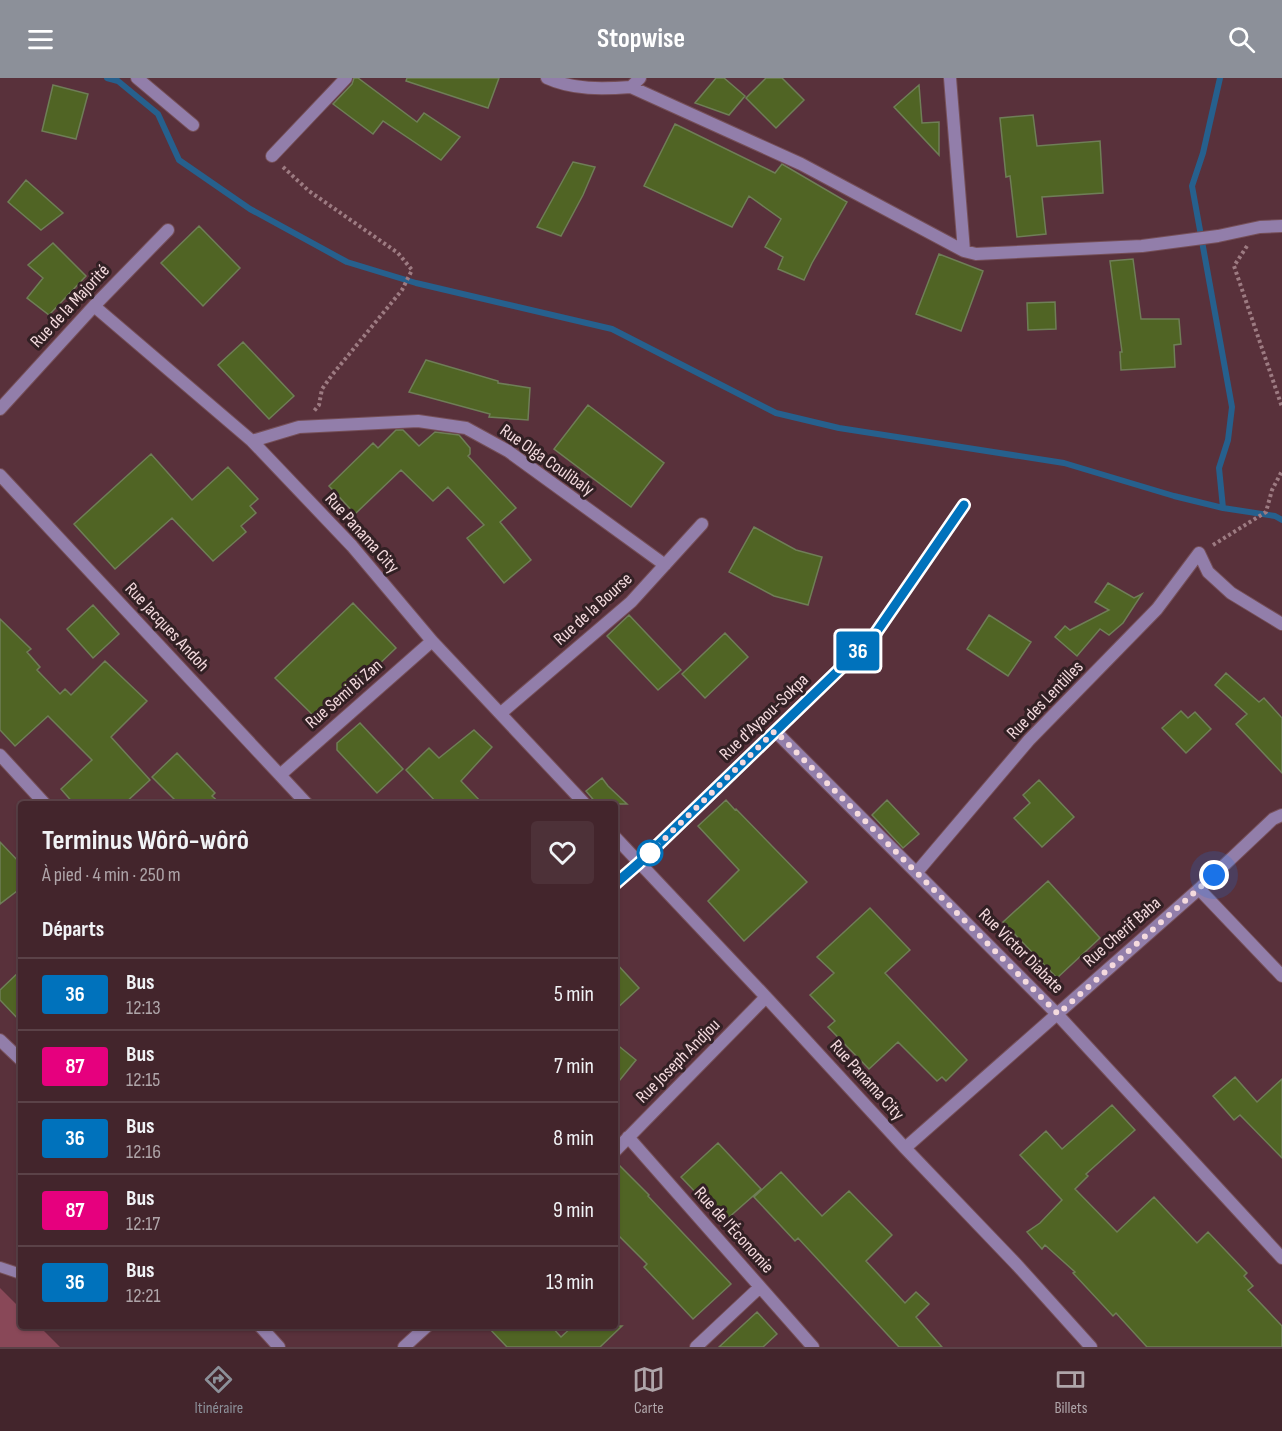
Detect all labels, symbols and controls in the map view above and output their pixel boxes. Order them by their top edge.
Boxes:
icon: menu [24,23,57,56]
text: Stopwise [597,23,685,55]
icon: search [1225,23,1258,56]
street label: Rue de la Majorité [26,260,114,352]
street label: Rue Olga Coulibaly [496,420,598,500]
street label: Rue Panama City [320,489,404,578]
street label: Rue de la Bourse [549,568,637,650]
street label: Rue Jacques Andoh [121,578,213,676]
line badge: 36 [831,632,885,670]
text: 36 [848,639,868,664]
street label: Rue Semi Bi Zan [301,655,387,733]
street label: Rue des Lentilles [1002,656,1088,744]
street label: Rue d'Ayaou-Sokpa [715,669,813,765]
button: heart [531,821,594,884]
text: Terminus Wôrô-wôrô [42,824,249,857]
unlabelled marker [637,840,663,866]
your location [1199,860,1229,890]
text: À pied · 4 min · 250 m [42,863,181,887]
street label: Rue Cherif Baba [1079,893,1165,971]
street label: Rue Victor Diabate [974,904,1068,998]
text: Départs [42,916,104,943]
text: Bus [126,969,155,996]
text: 5 min [554,981,594,1008]
text: 36 [65,982,85,1007]
text: 12:13 [126,996,161,1020]
street label: Rue Joseph Andjou [632,1015,724,1107]
street label: Rue Panama City [825,1036,909,1125]
text: Bus [126,1041,155,1068]
text: 7 min [554,1053,594,1080]
text: 87 [65,1054,85,1079]
text: 12:15 [126,1068,160,1092]
text: Bus [126,1113,155,1140]
text: 8 min [553,1125,594,1152]
text: 36 [65,1126,85,1151]
text: 12:16 [126,1140,161,1164]
street label: Rue de l'Économie [690,1182,778,1278]
text: Bus [126,1185,155,1212]
text: 9 min [553,1197,594,1224]
text: 87 [65,1198,85,1223]
text: 12:17 [126,1212,160,1236]
text: Bus [126,1257,155,1284]
text: 13 min [546,1269,594,1296]
text: 36 [65,1270,85,1295]
text: 12:21 [126,1284,161,1308]
tab: Itinéraire [195,1363,243,1418]
tab: Carte [632,1363,665,1418]
tab: Billets [1054,1363,1087,1418]

